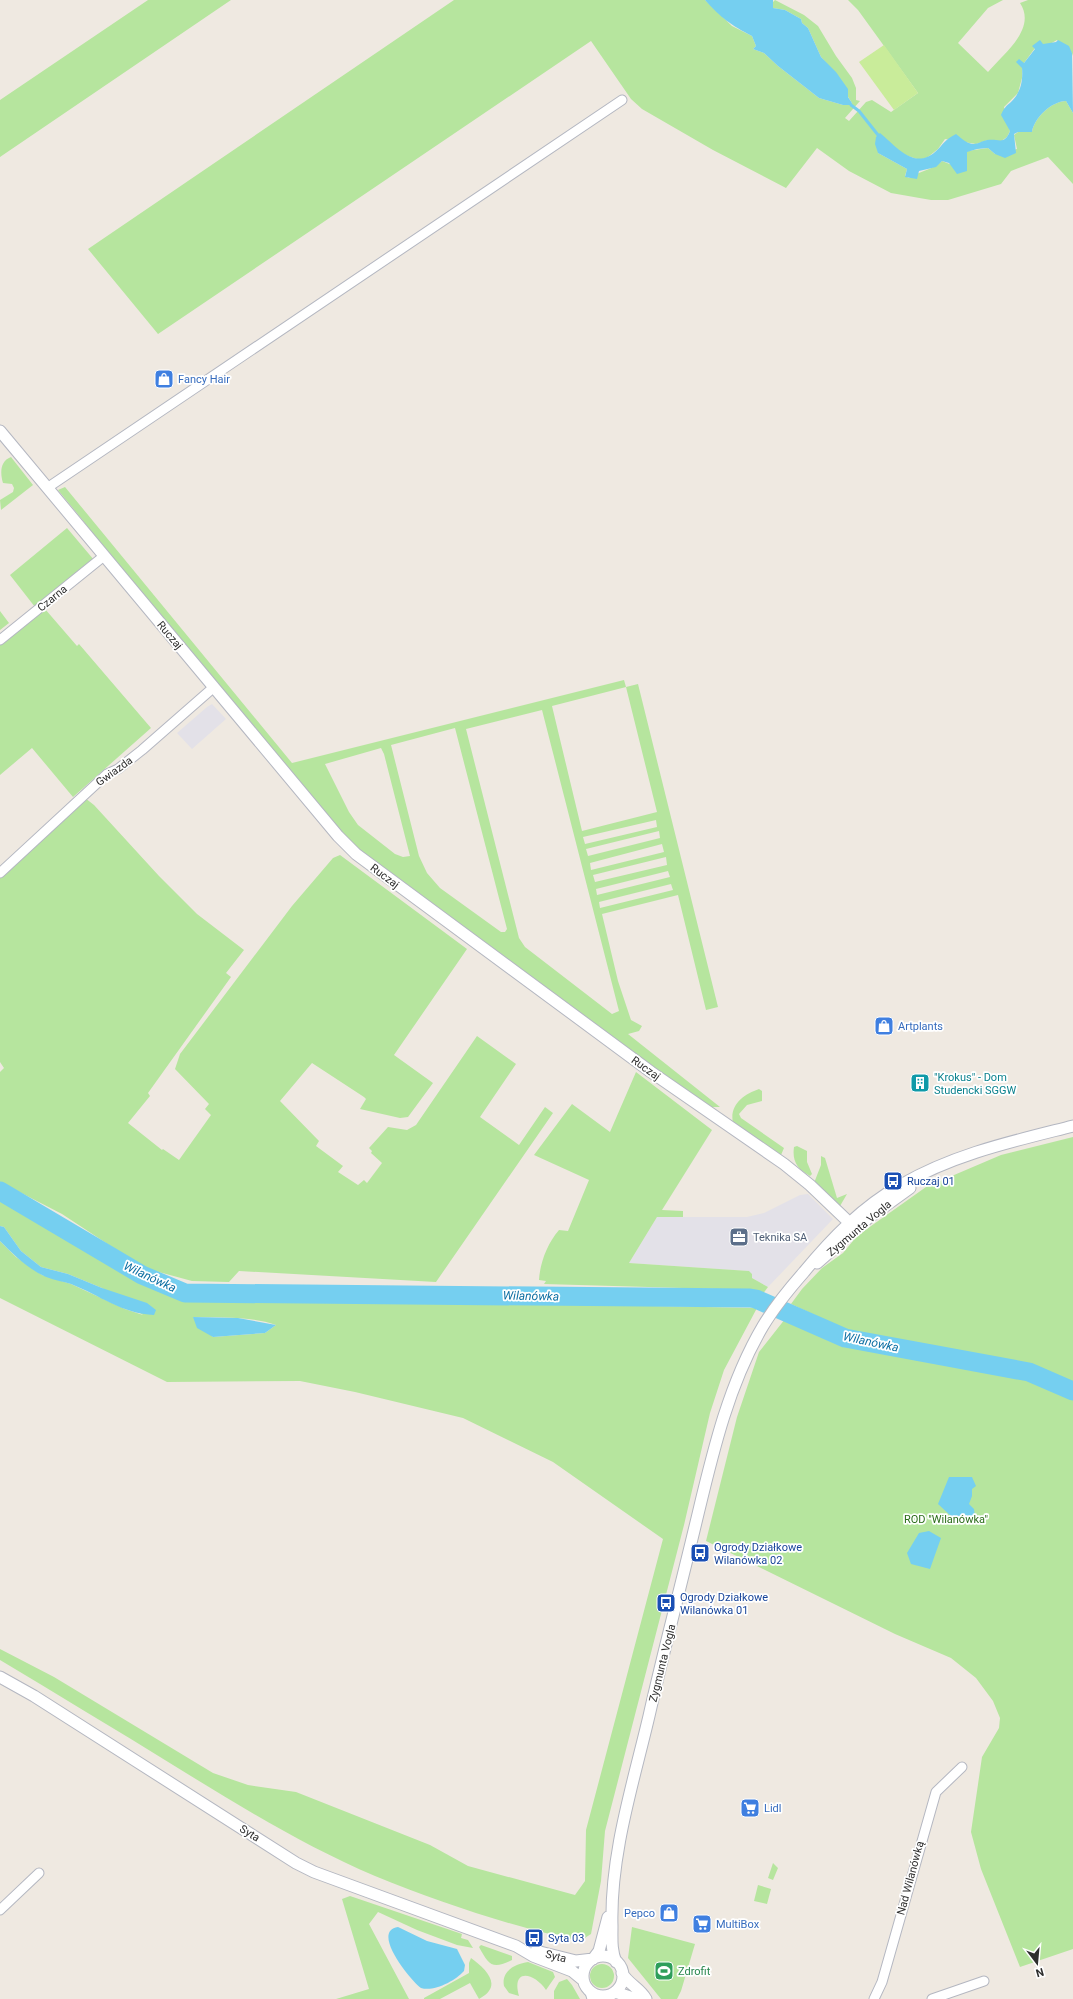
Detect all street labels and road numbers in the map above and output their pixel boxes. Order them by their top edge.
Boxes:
street label: Czarna [35,583,70,614]
street label: Ruczaj [154,619,185,652]
street label: Gwiazda [93,754,135,789]
street label: Ruczaj [368,861,402,891]
street label: Ruczaj [629,1054,663,1083]
street label: Zygmunta Vogla [825,1198,894,1259]
street label: Zygmunta Vogla [647,1623,678,1703]
street label: Syta [237,1822,262,1845]
street label: Nad Wilanówką [894,1840,927,1917]
street label: Syta [544,1948,568,1965]

